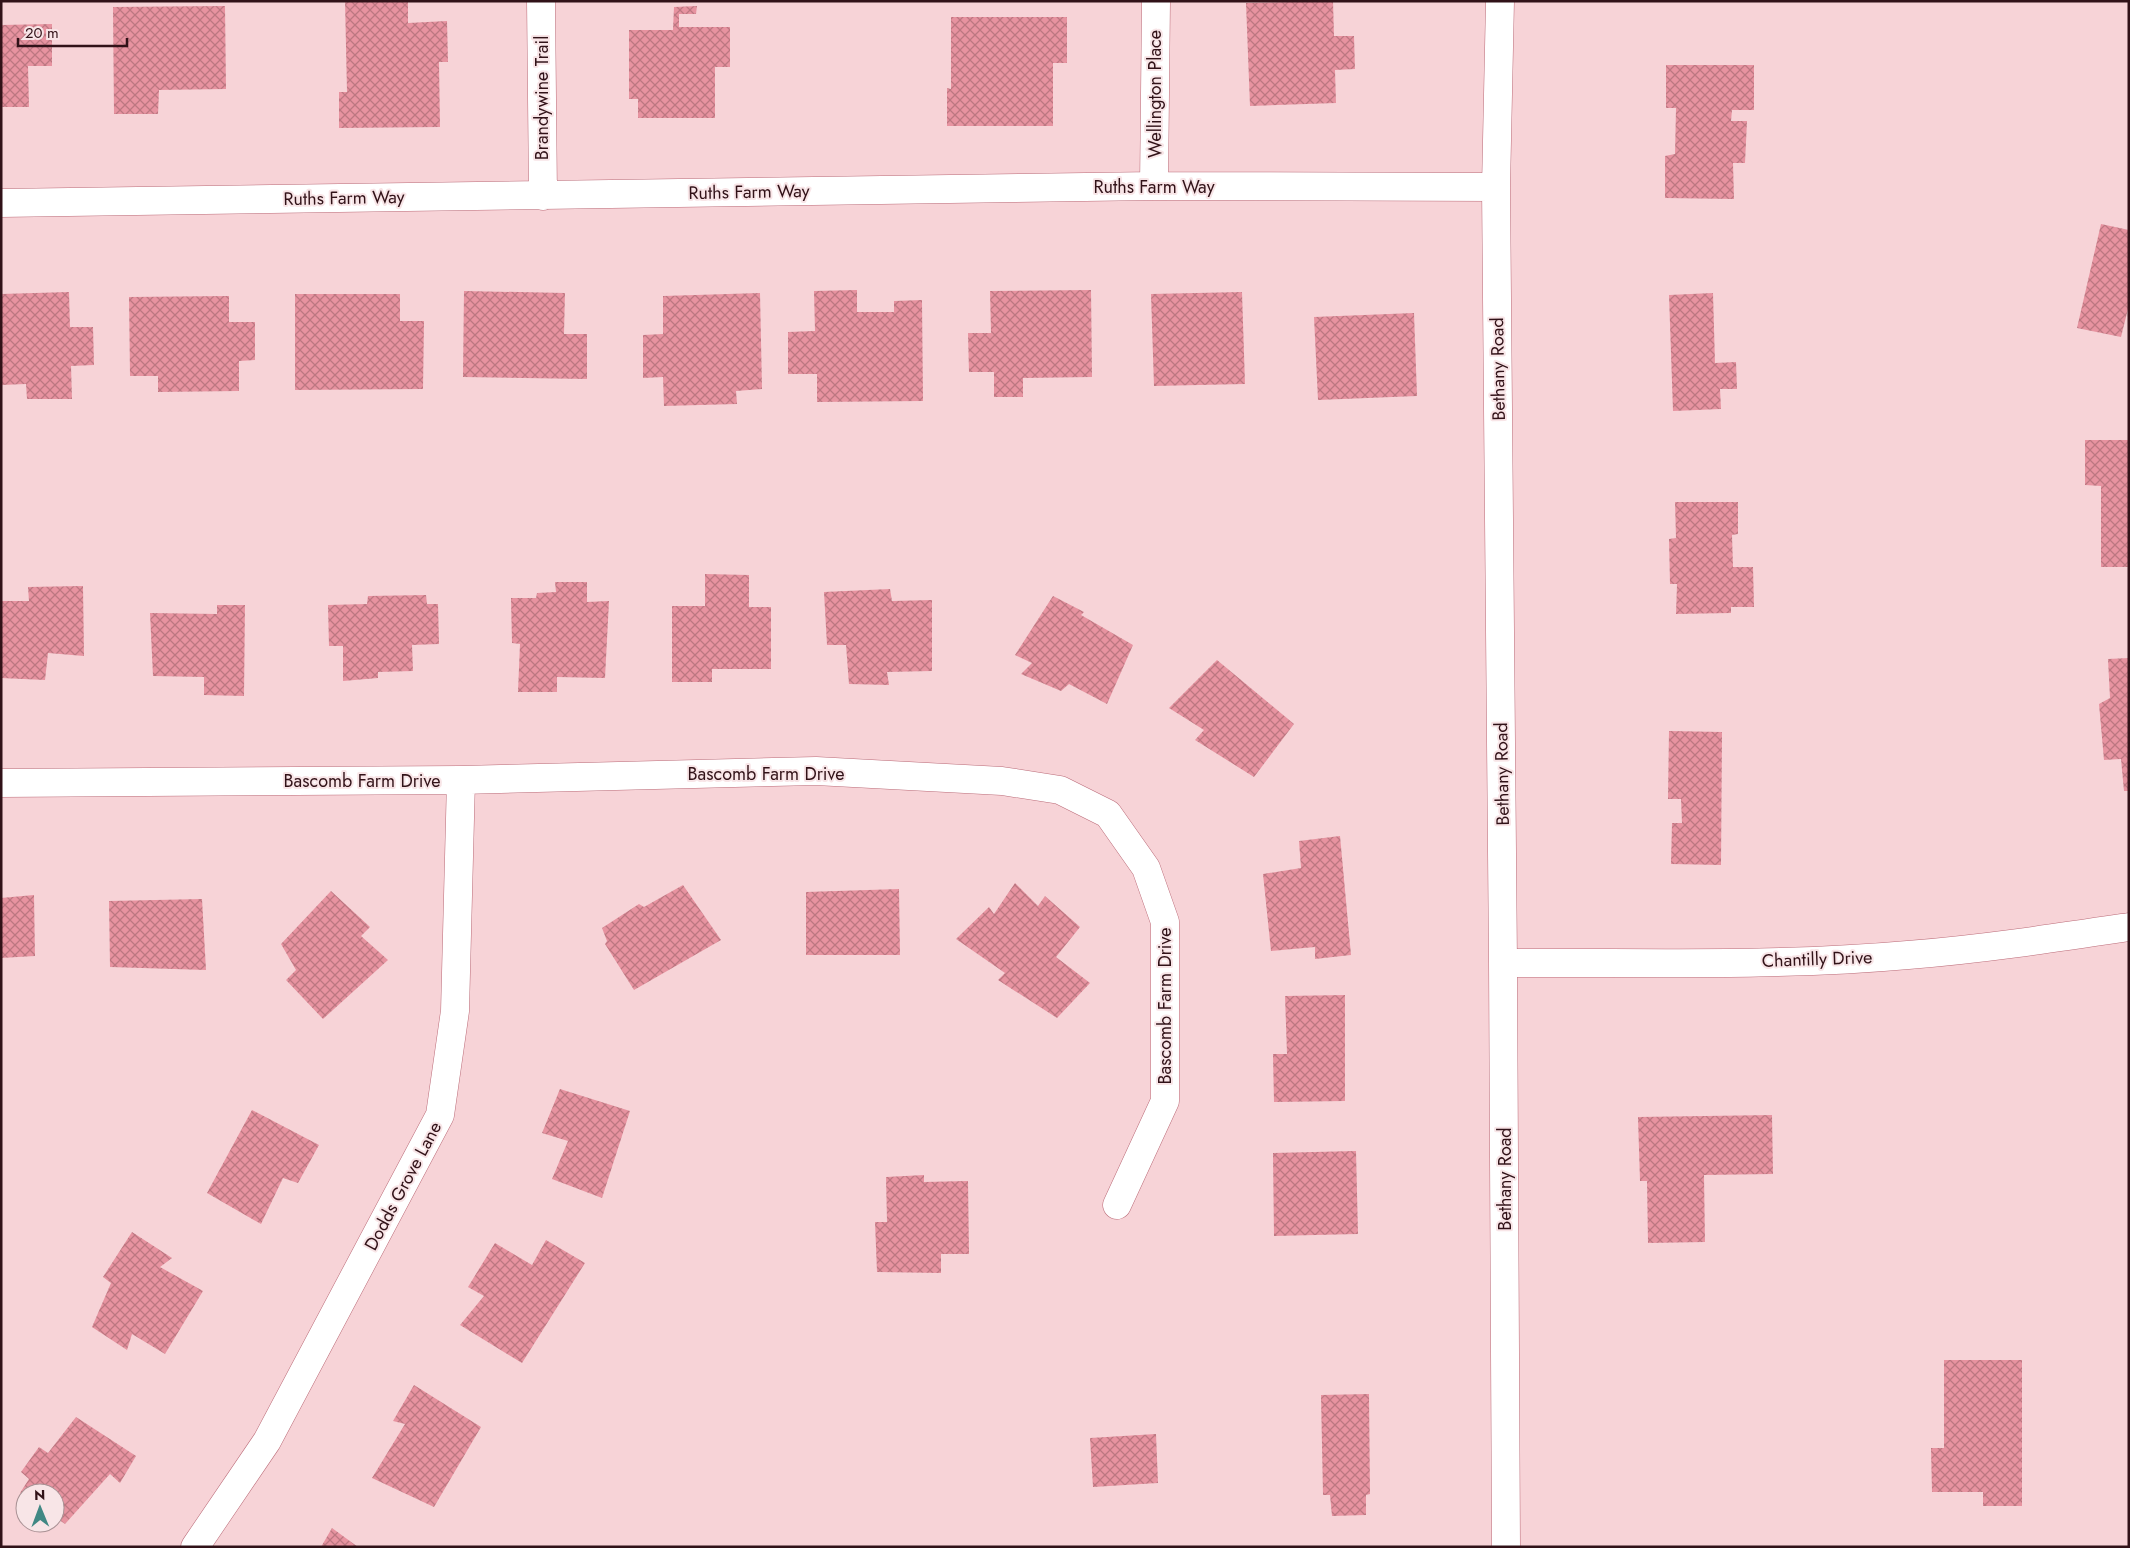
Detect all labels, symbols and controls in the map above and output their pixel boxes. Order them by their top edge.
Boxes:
scale bar [18,15,126,47]
text: 20 m [25,22,59,44]
street label: Wellington Place [1142,30,1168,158]
street label: Brandywine Trail [529,36,555,160]
street label: Ruths Farm Way [1093,174,1215,200]
street label: Ruths Farm Way [688,178,810,206]
street label: Ruths Farm Way [283,184,405,212]
street label: Bethany Road [1484,317,1512,421]
street label: Bethany Road [1488,722,1516,826]
street label: Bascomb Farm Drive [688,761,844,787]
street label: Bascomb Farm Drive [284,768,440,794]
street label: Bascomb Farm Drive [1152,928,1178,1084]
street label: Chantilly Drive [1761,944,1873,974]
street label: Dodds Grove Lane [358,1117,448,1255]
street label: Bethany Road [1492,1127,1518,1231]
north arrow [15,1483,65,1533]
text: N [34,1485,46,1505]

